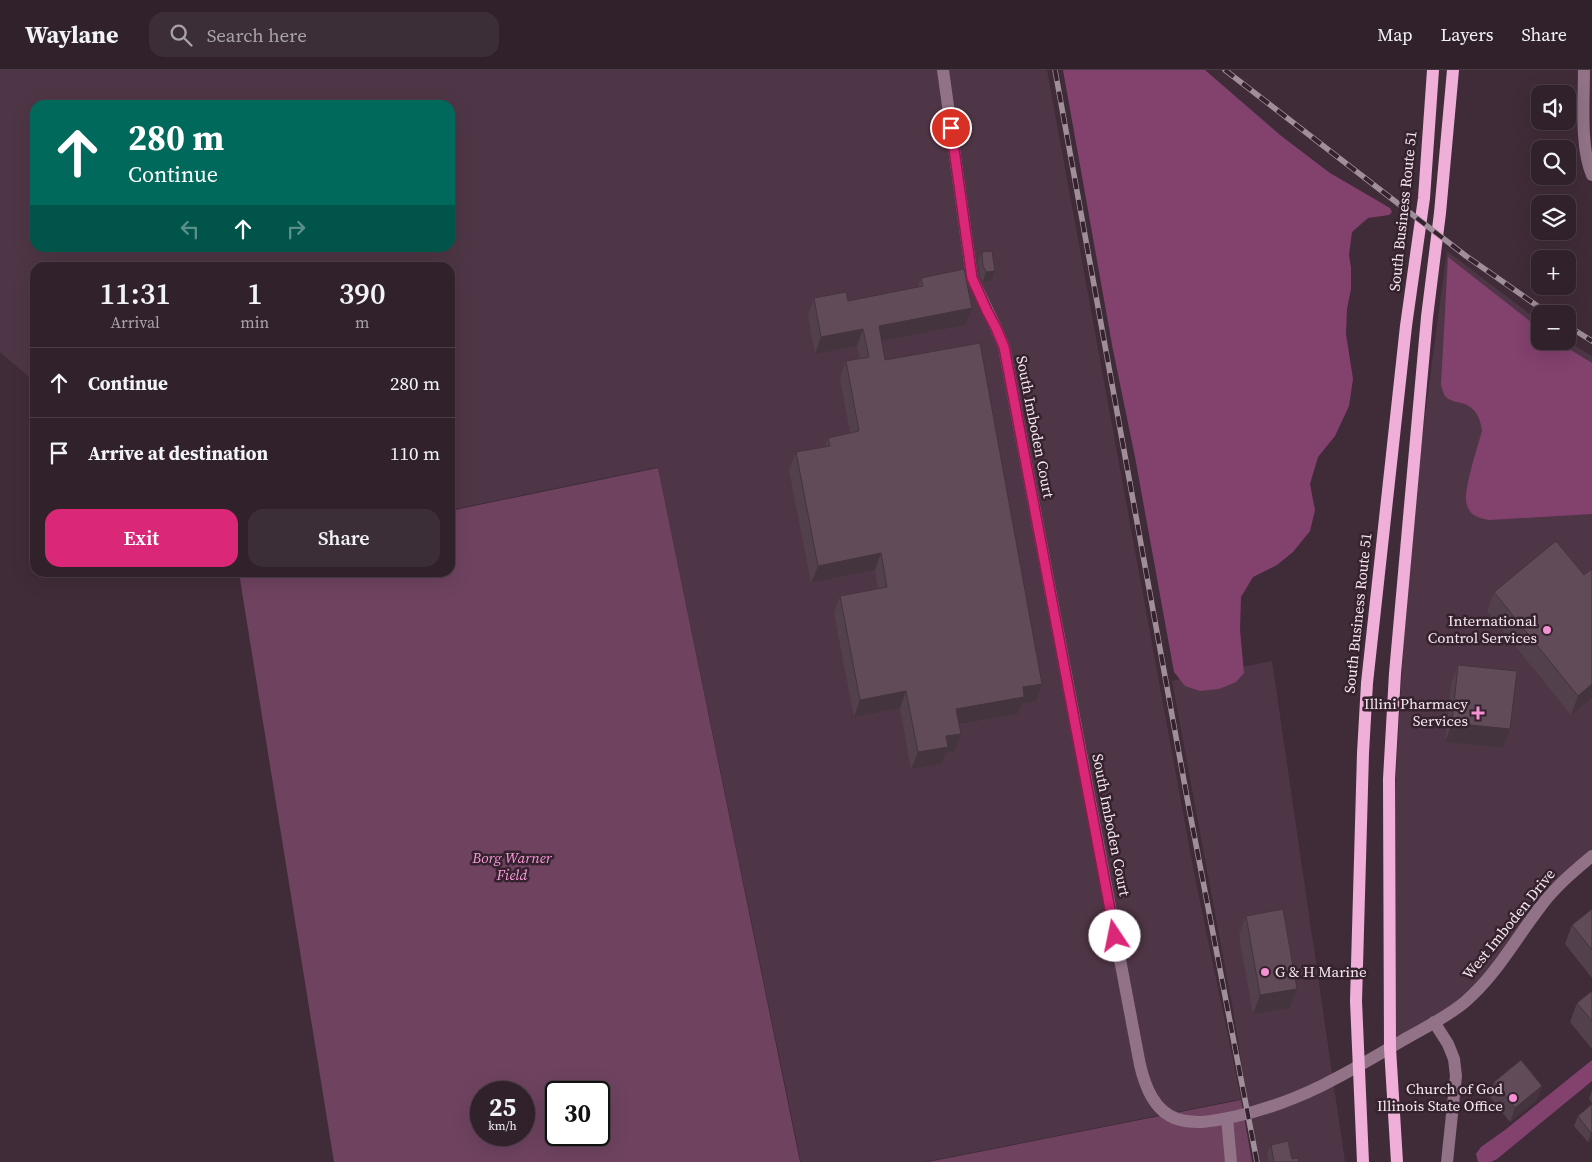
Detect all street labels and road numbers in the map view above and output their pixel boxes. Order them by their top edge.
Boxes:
street label: South Business Route 51 [1384,130,1421,292]
street label: South Imboden Court [1011,354,1060,500]
street label: South Business Route 51 [1339,532,1376,694]
street label: South Imboden Court [1087,752,1136,898]
street label: West Imboden Drive [1457,864,1560,983]

